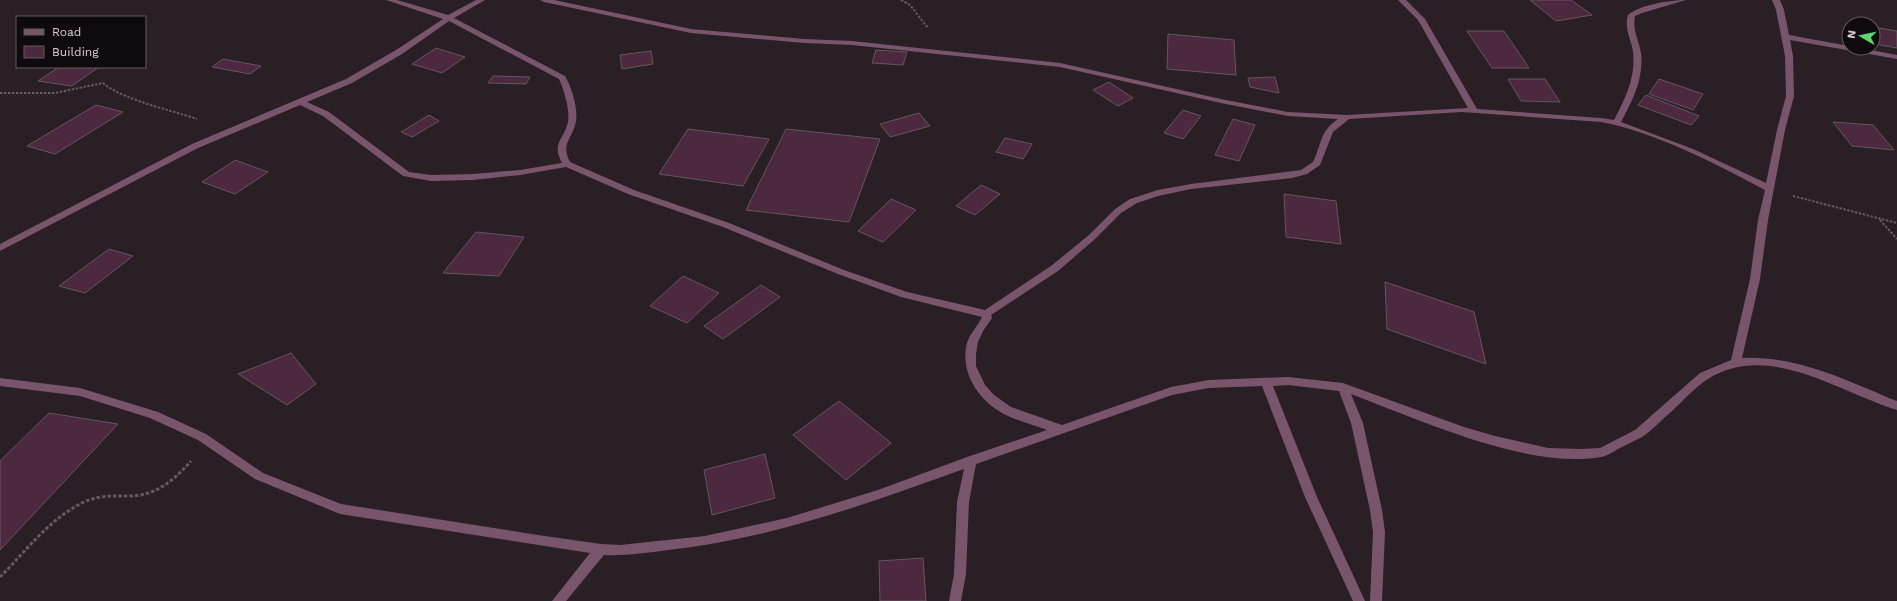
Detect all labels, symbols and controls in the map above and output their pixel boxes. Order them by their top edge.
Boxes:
legend [16,16,146,68]
north arrow [1841,16,1881,56]
text: Road [52,25,81,39]
text: N [1845,29,1859,40]
text: Building [52,45,99,59]

